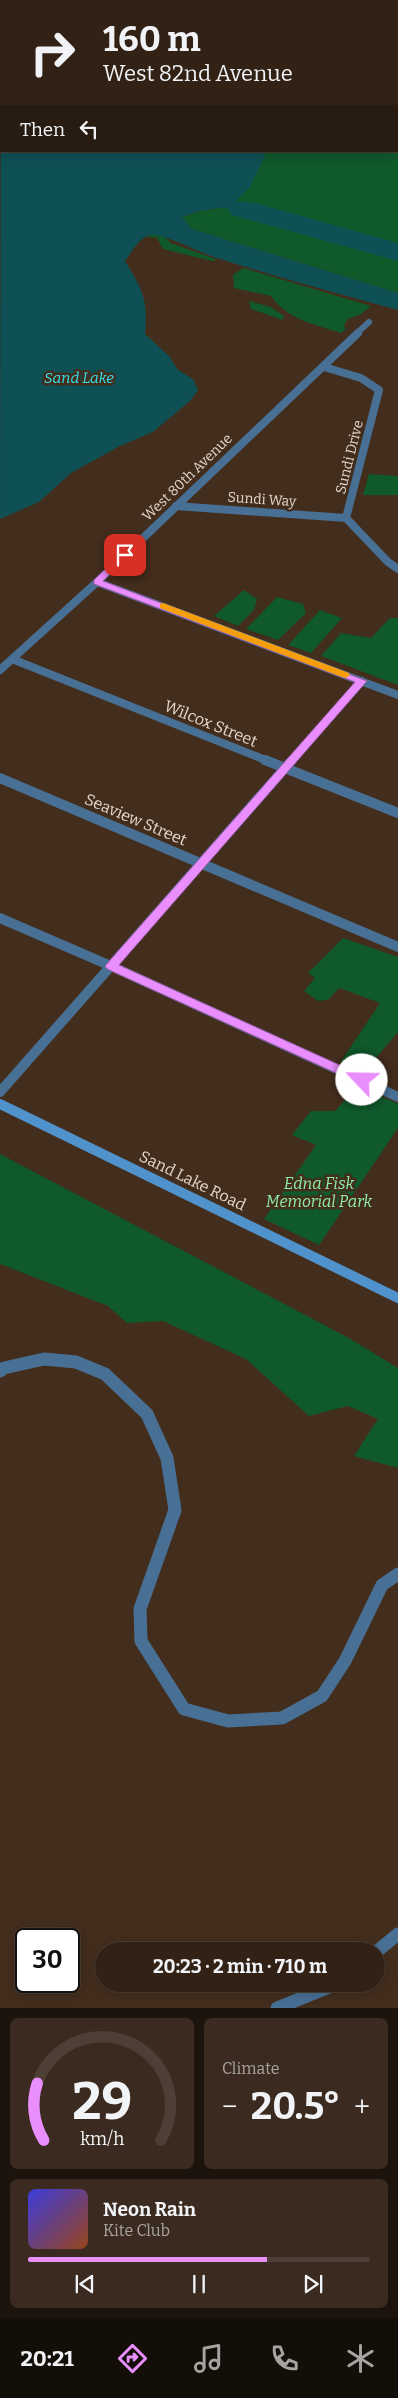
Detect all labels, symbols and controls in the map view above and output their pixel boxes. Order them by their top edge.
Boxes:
text: 160 m [103,18,201,60]
icon: right [20,20,85,85]
text: West 82nd Avenue [103,60,293,87]
icon: left [75,115,103,143]
text: Then [20,118,65,141]
water label: Sand Lake [44,369,114,387]
street label: Sundi Drive [332,418,367,496]
street label: West 80th Avenue [139,430,236,525]
street label: Sundi Way [227,489,297,510]
pin [104,534,146,576]
icon: arrive [111,541,139,569]
street label: Wilcox Street [161,696,260,751]
street label: Seaview Street [82,789,190,850]
position arrow [335,1053,387,1105]
street label: Sand Lake Road [136,1146,250,1215]
park label: Edna Fisk Memorial Park [266,1174,372,1211]
speed limit sign: 30 [15,1928,80,1993]
text: 20:23 · 2 min · 710 m [153,1955,327,1978]
text: Climate [222,2059,280,2078]
text: 29 [72,2070,132,2133]
text: 20.5° [251,2083,341,2129]
text: − [222,2090,237,2123]
text: + [354,2090,370,2123]
text: km/h [80,2128,124,2150]
text: Neon Rain [103,2198,196,2221]
text: Kite Club [103,2221,170,2240]
icon: previous [71,2270,99,2298]
icon: pause [185,2270,213,2298]
icon: next [299,2270,327,2298]
icon: directions [115,2341,150,2376]
icon: music [191,2341,226,2376]
icon: phone [267,2341,302,2376]
icon: climate [343,2341,378,2376]
text: 20:21 [20,2345,74,2372]

